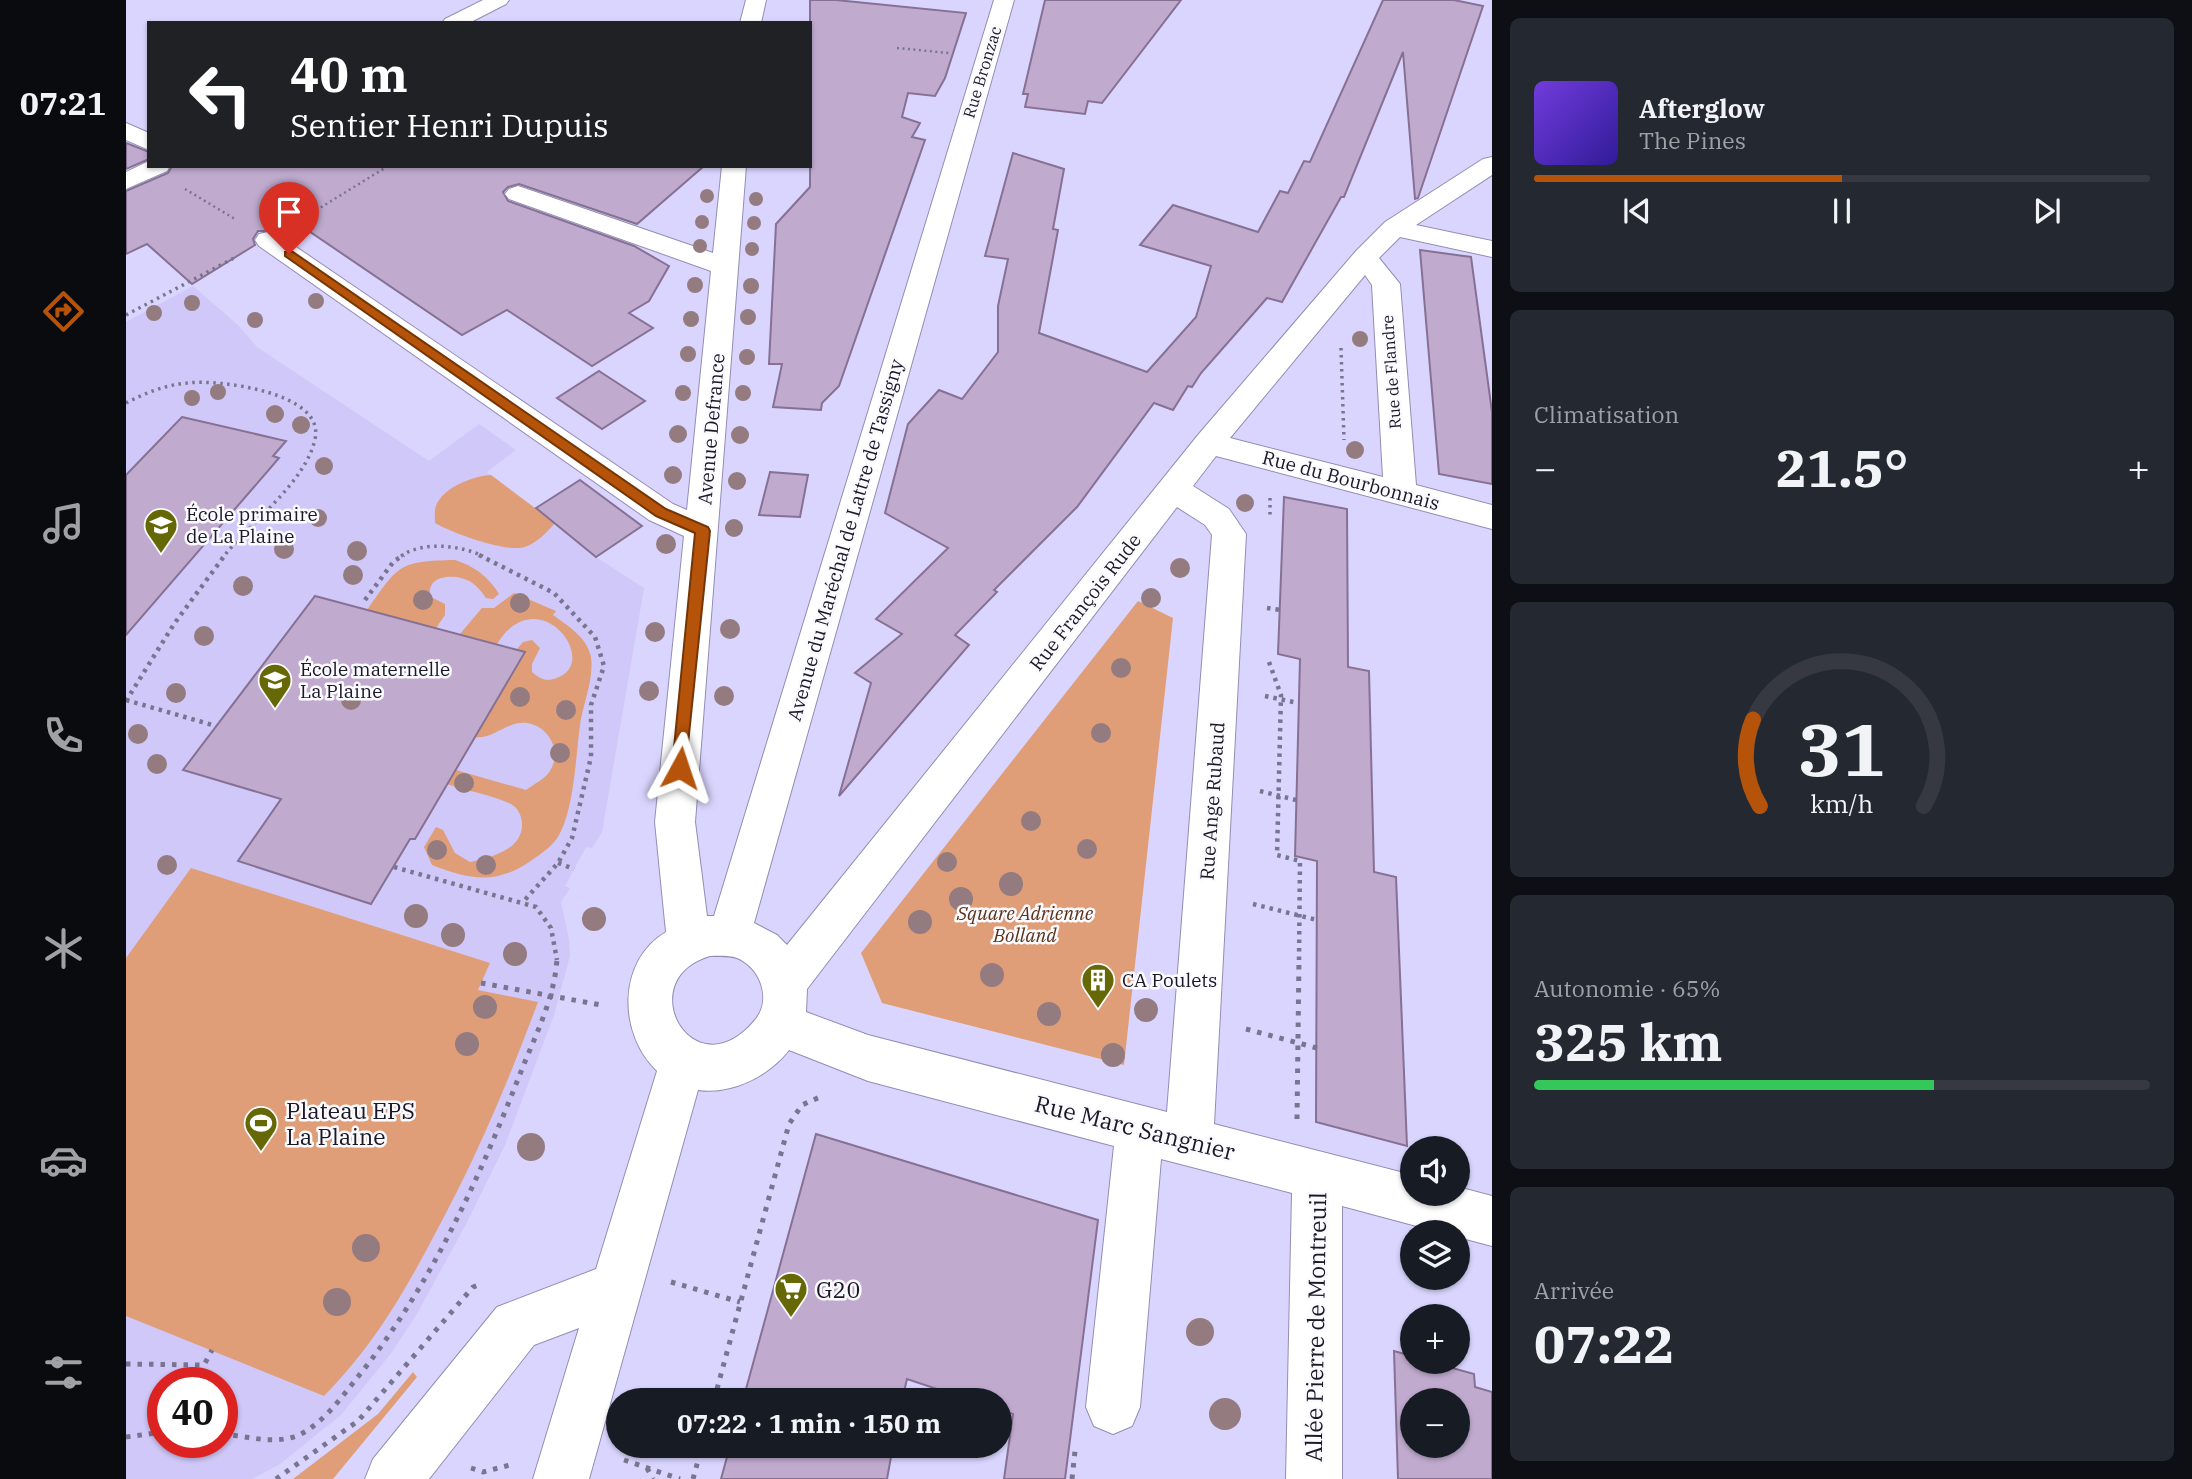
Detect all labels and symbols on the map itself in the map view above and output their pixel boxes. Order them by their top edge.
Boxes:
street label: Rue Bronzac [959,24,1005,120]
pin [259,182,319,254]
street label: Rue de Flandre [1377,314,1405,430]
street label: Avenue Defrance [692,352,730,506]
street label: Avenue du Maréchal de Lattre de Tassigny [782,355,909,724]
street label: Rue du Bourbonnais [1260,445,1442,515]
place label: École primaire de La Plaine [186,502,318,548]
school or university icon: École primaire de La Plaine [142,506,180,555]
street label: Rue François Rude [1024,529,1146,675]
place label: École maternelle La Plaine [300,657,450,703]
school or university icon: École maternelle La Plaine [256,661,294,710]
street label: Rue Ange Rubaud [1194,721,1230,881]
position arrow [643,731,717,805]
park label: Square Adrienne Bolland [956,901,1094,947]
building icon: CA Poulets [1079,961,1117,1010]
place label: CA Poulets [1122,968,1217,992]
street label: Rue Marc Sangnier [1032,1088,1238,1166]
place label: Plateau EPS La Plaine [286,1095,415,1151]
sports icon: Plateau EPS La Plaine [242,1104,280,1153]
street label: Allée Pierre de Montreuil [1298,1192,1332,1462]
supermarket icon: G20 [772,1270,810,1319]
place label: G20 [816,1274,860,1304]
speed limit sign: 40 [147,1367,238,1458]

